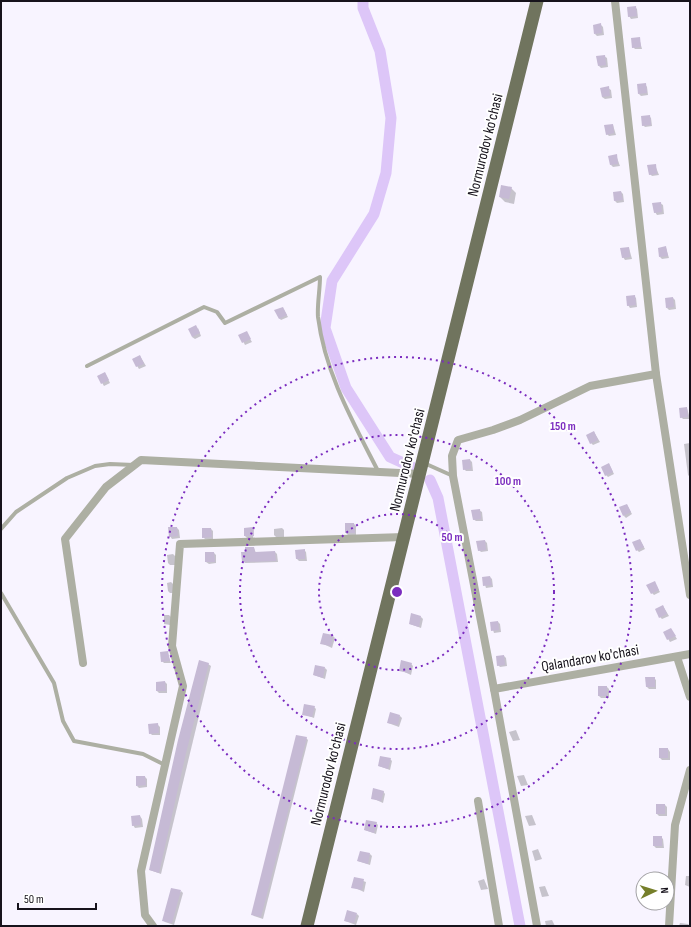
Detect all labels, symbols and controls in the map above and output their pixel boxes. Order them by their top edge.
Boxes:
street label: Normurodov ko'chasi [464,92,507,199]
street label: Normurodov ko'chasi [386,407,429,514]
text: 150 m [550,419,576,434]
text: 100 m [495,474,521,489]
text: 50 m [442,530,462,545]
centre of rings [390,585,404,599]
street label: Qalandarov ko'chasi [540,641,641,676]
street label: Normurodov ko'chasi [307,721,350,828]
north arrow [635,871,675,911]
scale bar [18,885,96,911]
text: N [658,887,671,894]
text: 50 m [24,892,44,907]

